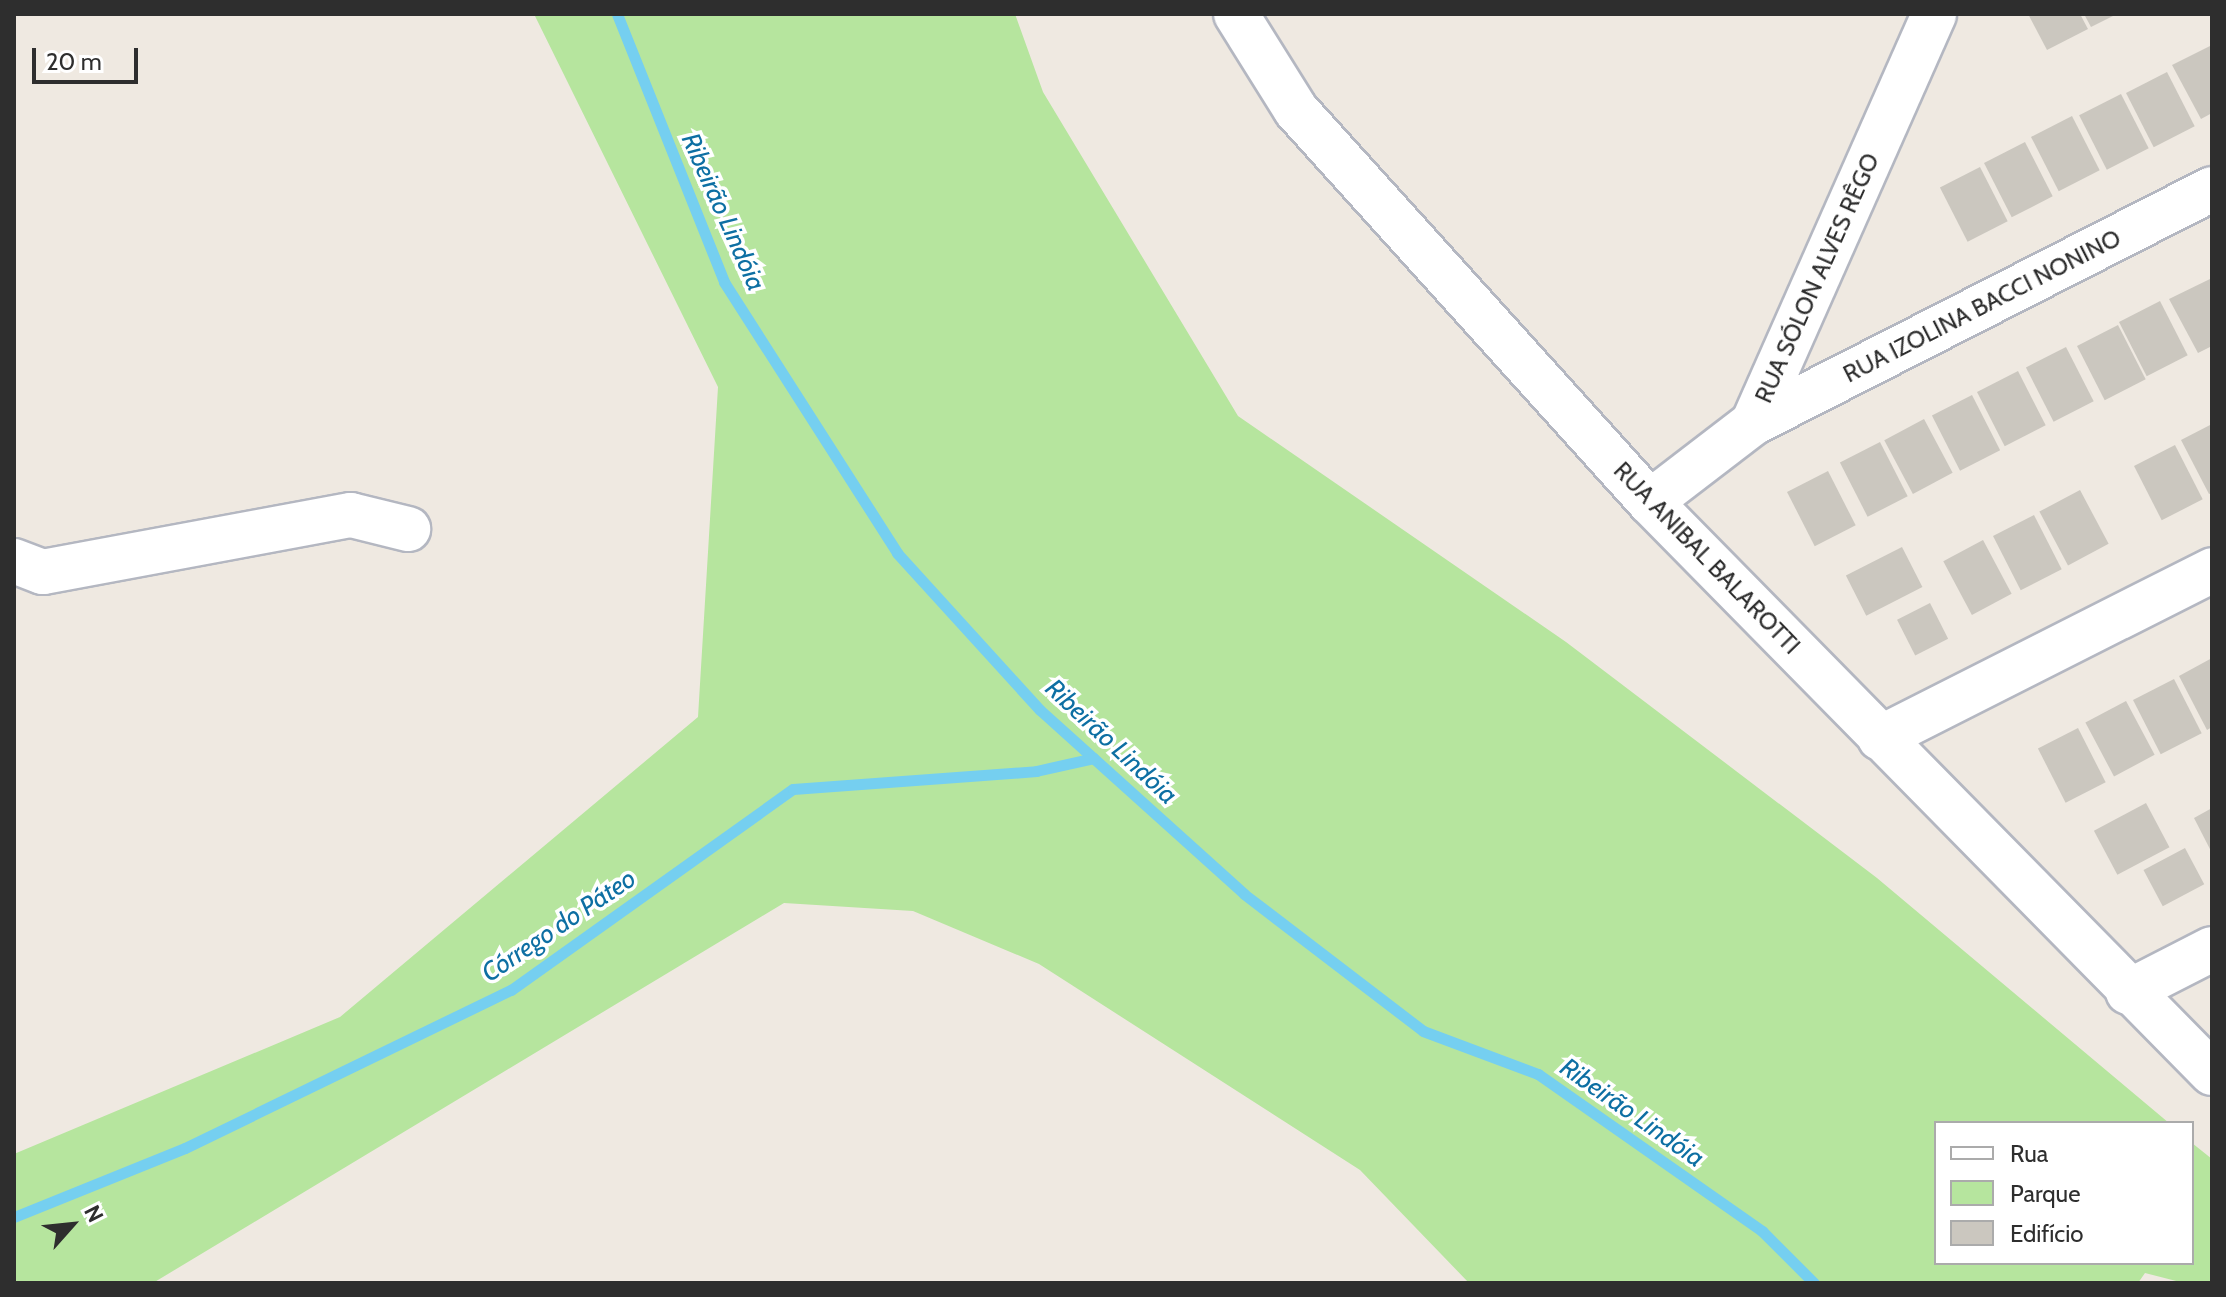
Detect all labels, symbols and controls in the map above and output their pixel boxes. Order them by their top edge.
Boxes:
scale bar [36,32,142,82]
text: 20 m [46,47,102,76]
water label: Ribeirão Lindóia [674,128,772,296]
street label: RUA SÓLON ALVES RÊGO [1749,149,1885,407]
street label: RUA IZOLINA BACCI NONINO [1838,223,2126,389]
street label: RUA ANIBAL BALAROTTI [1608,456,1806,660]
water label: Ribeirão Lindóia [1039,673,1183,811]
water label: Córrego do Páteo [476,863,642,989]
water label: Ribeirão Lindóia [1554,1052,1710,1174]
legend [1934,1121,2194,1265]
text: Rua [2010,1139,2048,1168]
text: Parque [2010,1179,2080,1208]
north arrow [32,1185,112,1265]
text: N [78,1201,109,1227]
text: Edifício [2010,1219,2084,1248]

